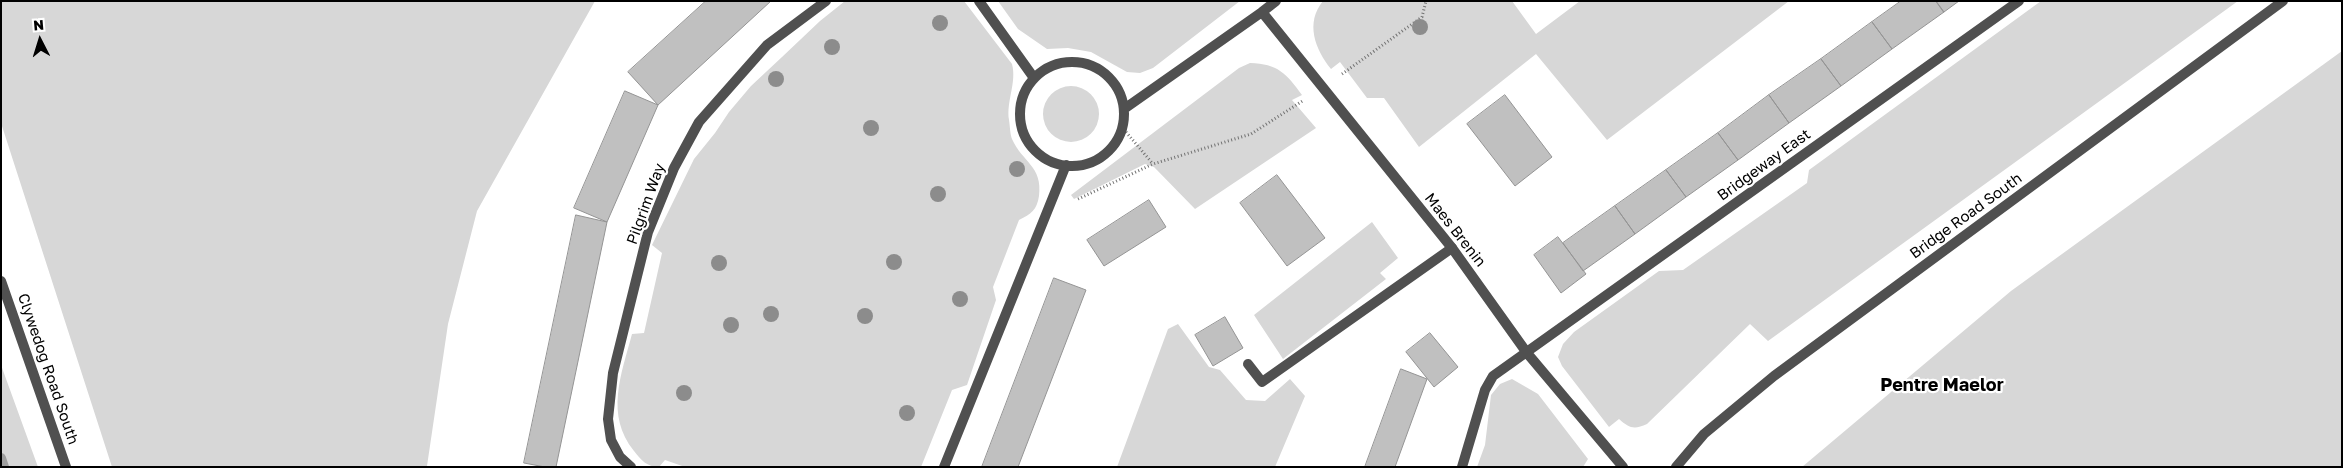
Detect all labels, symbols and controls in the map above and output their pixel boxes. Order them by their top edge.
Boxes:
north arrow [15,15,65,65]
text: N [33,16,45,33]
street label: Bridgeway East [1714,125,1814,205]
street label: Pilgrim Way [623,161,669,247]
street label: Bridge Road South [1906,169,2026,263]
street label: Maes Brenin [1421,190,1489,270]
street label: Clywedog Road South [14,291,82,447]
district label: Pentre Maelor [1880,374,2004,396]

